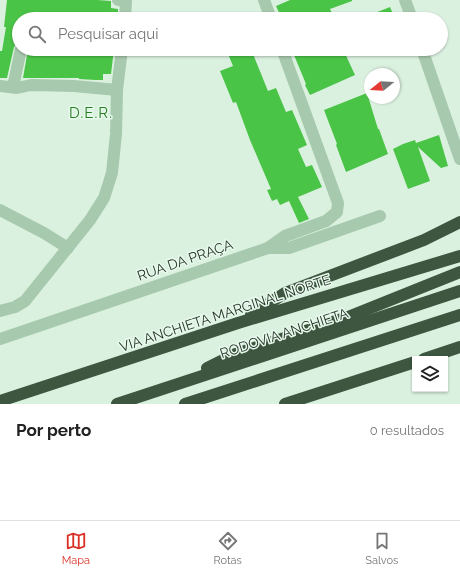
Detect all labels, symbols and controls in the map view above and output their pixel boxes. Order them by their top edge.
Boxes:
search box [12,12,448,56]
icon: search [26,23,48,45]
text: Pesquisar aqui [58,25,158,43]
north arrow [364,68,400,104]
district label: D.E.R. [69,104,113,122]
street label: RUA DA PRAÇA [135,236,235,284]
street label: VIA ANCHIETA MARGINAL NORTE [117,271,333,355]
street label: RODOVIA ANCHIETA [218,304,351,361]
map controls [412,356,448,392]
button: layers [412,356,448,392]
text: Por perto [16,420,91,440]
text: 0 resultados [370,423,444,438]
tab: Mapa [62,530,90,567]
tab: Rotas [213,530,242,567]
tab: Salvos [365,530,398,567]

